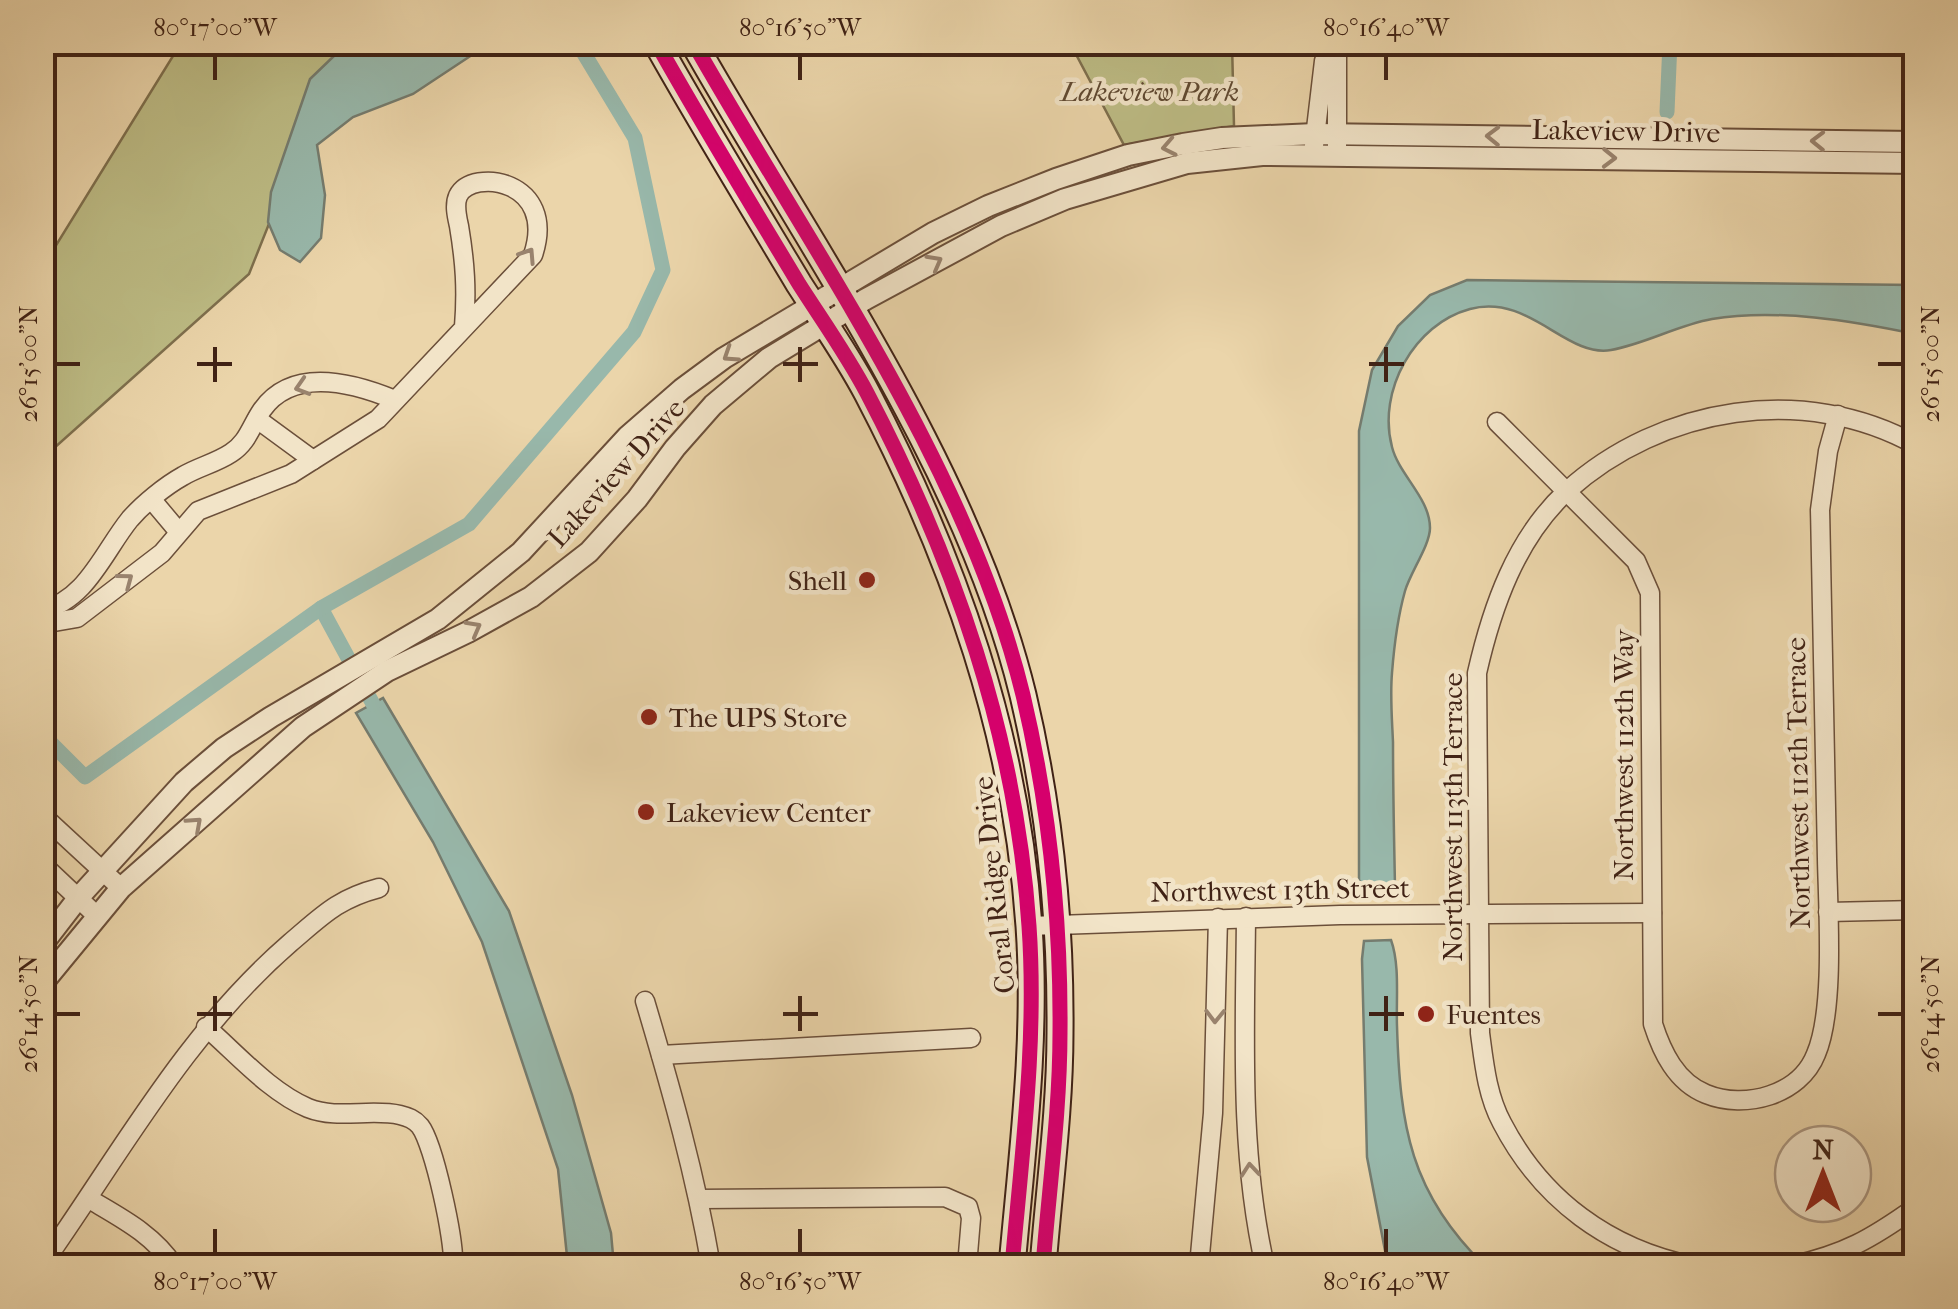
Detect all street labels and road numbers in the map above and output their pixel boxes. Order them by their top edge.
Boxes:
street label: Lakeview Drive [1531,113,1721,149]
street label: Lakeview Drive [541,392,691,554]
street label: Northwest 112th Way [1607,628,1640,881]
street label: Northwest 112th Terrace [1779,637,1817,929]
street label: Northwest 113th Terrace [1436,672,1469,961]
street label: Coral Ridge Drive [966,775,1022,995]
street label: Northwest 13th Street [1150,871,1410,909]

